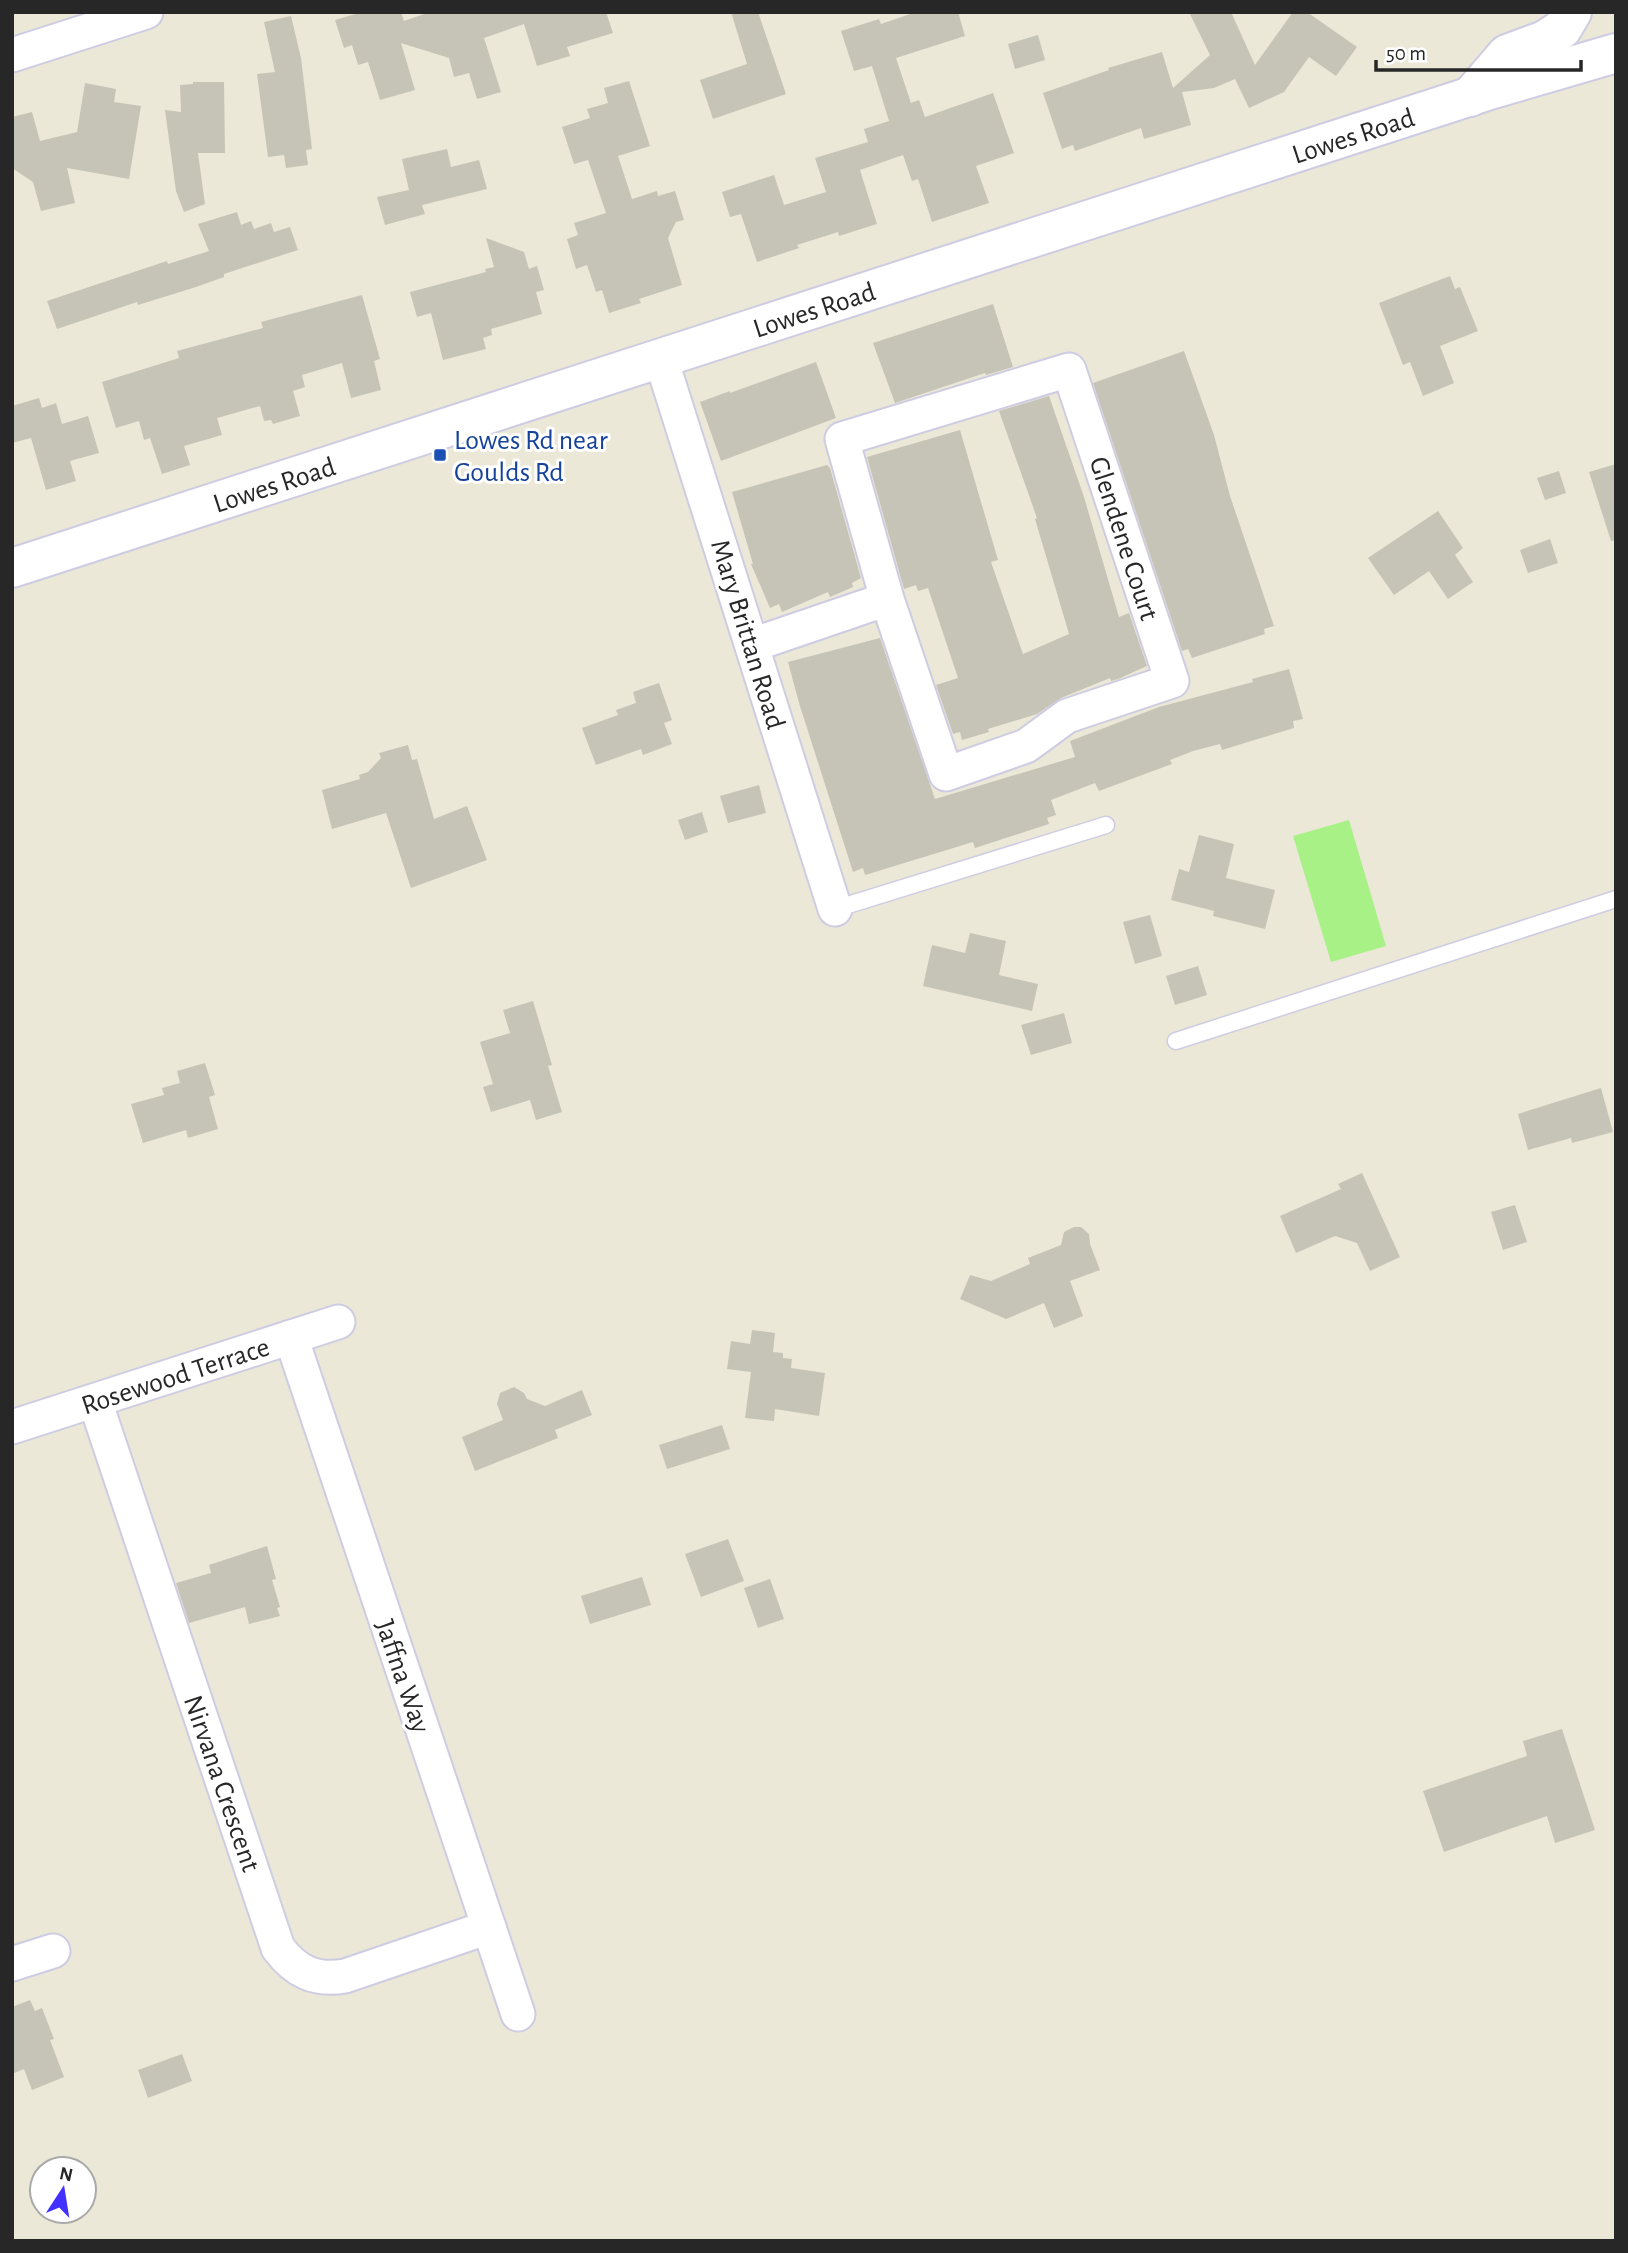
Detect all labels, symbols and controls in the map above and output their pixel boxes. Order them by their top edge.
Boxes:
scale bar [1376,28,1581,72]
text: 50 m [1386,43,1426,64]
street label: Lowes Road [1289,104,1418,170]
street label: Lowes Road [750,278,879,344]
place label: Lowes Rd near Goulds Rd [454,427,608,487]
marker: Lowes Rd near Goulds Rd [432,447,448,463]
street label: Lowes Road [210,453,339,519]
street label: Glendene Court [1084,453,1163,624]
street label: Mary Brittan Road [705,537,789,733]
street label: Rosewood Terrace [78,1333,273,1420]
street label: Jaffna Way [370,1616,435,1737]
street label: Nirvana Crescent [178,1692,264,1876]
north arrow [28,2155,98,2225]
text: N [58,2164,75,2186]

